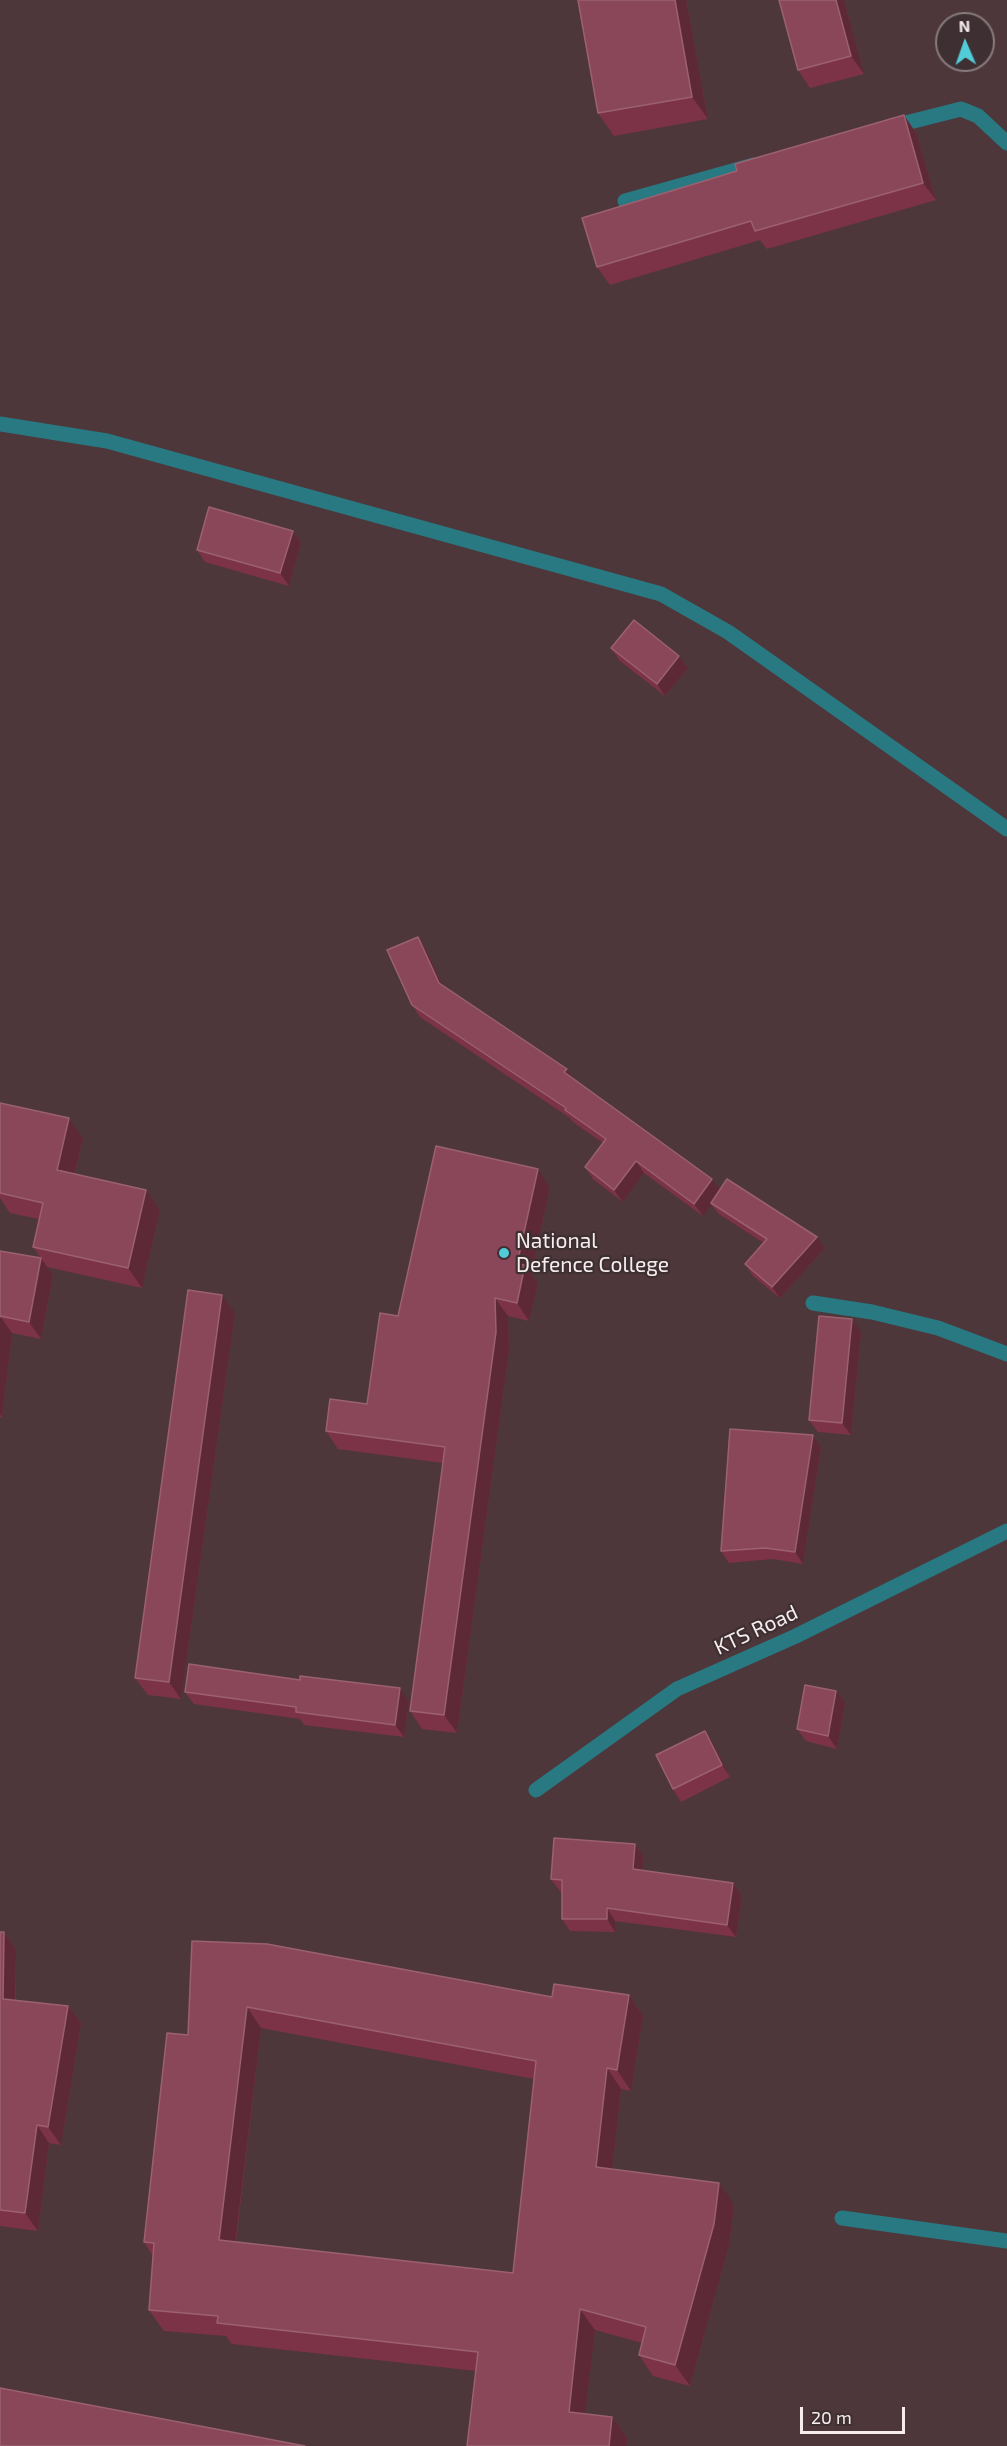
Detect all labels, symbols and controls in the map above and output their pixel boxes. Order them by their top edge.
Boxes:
north arrow [935,12,995,72]
text: N [958,16,971,35]
place label: National Defence College [516,1228,669,1278]
marker: National Defence College [497,1246,511,1260]
street label: KTS Road [710,1600,802,1660]
scale bar [803,2395,908,2433]
text: 20 m [811,2406,852,2428]

